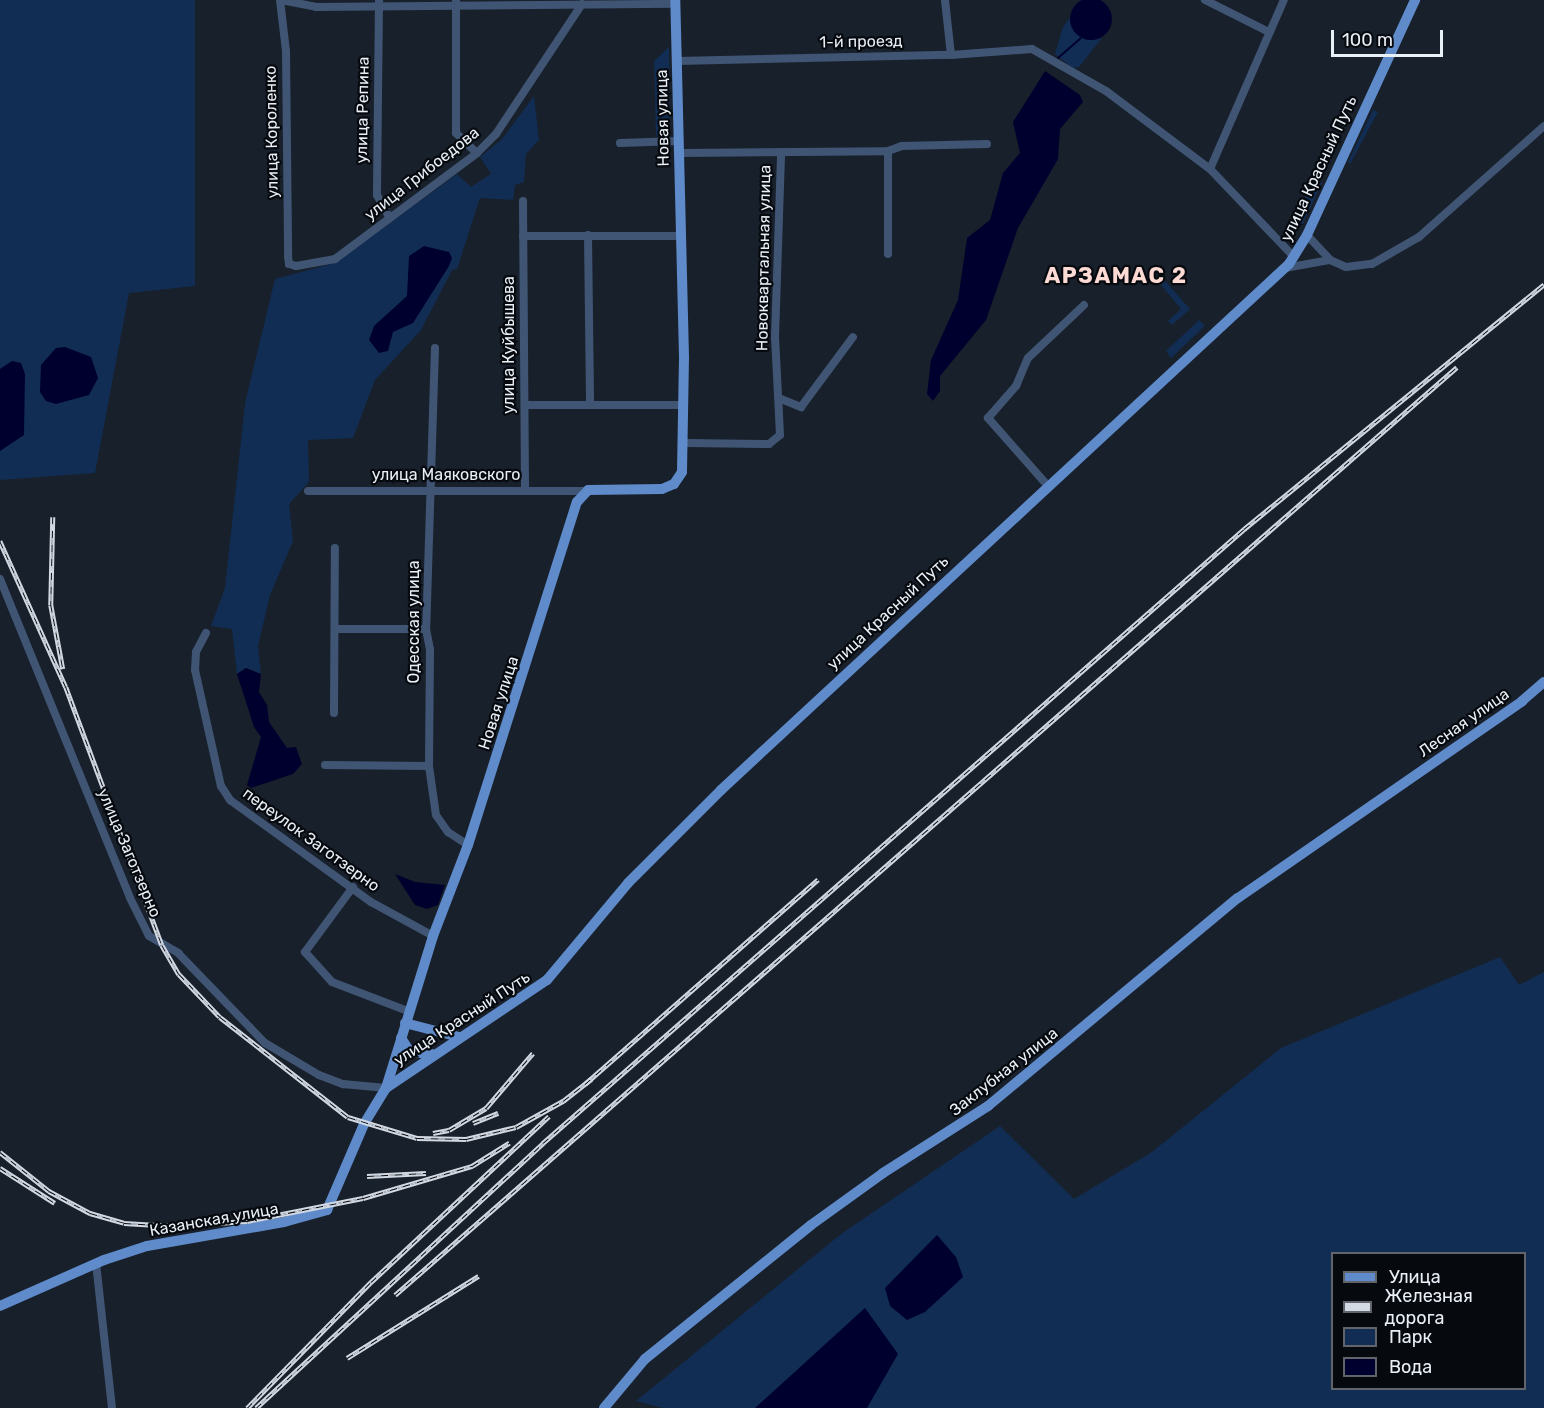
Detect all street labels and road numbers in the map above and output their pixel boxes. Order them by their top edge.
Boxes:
street label: 1-й проезд [819,32,903,52]
street label: улица Репина [352,56,374,164]
street label: улица Короленко [261,65,283,199]
street label: Новая улица [653,69,673,167]
street label: улица Красный Путь [1277,93,1361,245]
street label: улица Грибоедова [361,123,483,225]
street label: Новоквартальная улица [753,165,775,351]
street label: улица Куйбышева [499,276,519,414]
street label: улица Маяковского [372,465,520,485]
street label: улица Красный Путь [823,552,953,674]
street label: Одесская улица [404,560,424,684]
street label: Новая улица [475,654,523,752]
street label: Лесная улица [1415,685,1513,761]
street label: переулок Заготзерно [239,784,383,896]
street label: улица Заготзерно [93,786,165,920]
street label: улица Красный Путь [390,968,534,1070]
street label: Заклубная улица [946,1024,1062,1120]
street label: Казанская улица [148,1199,280,1241]

